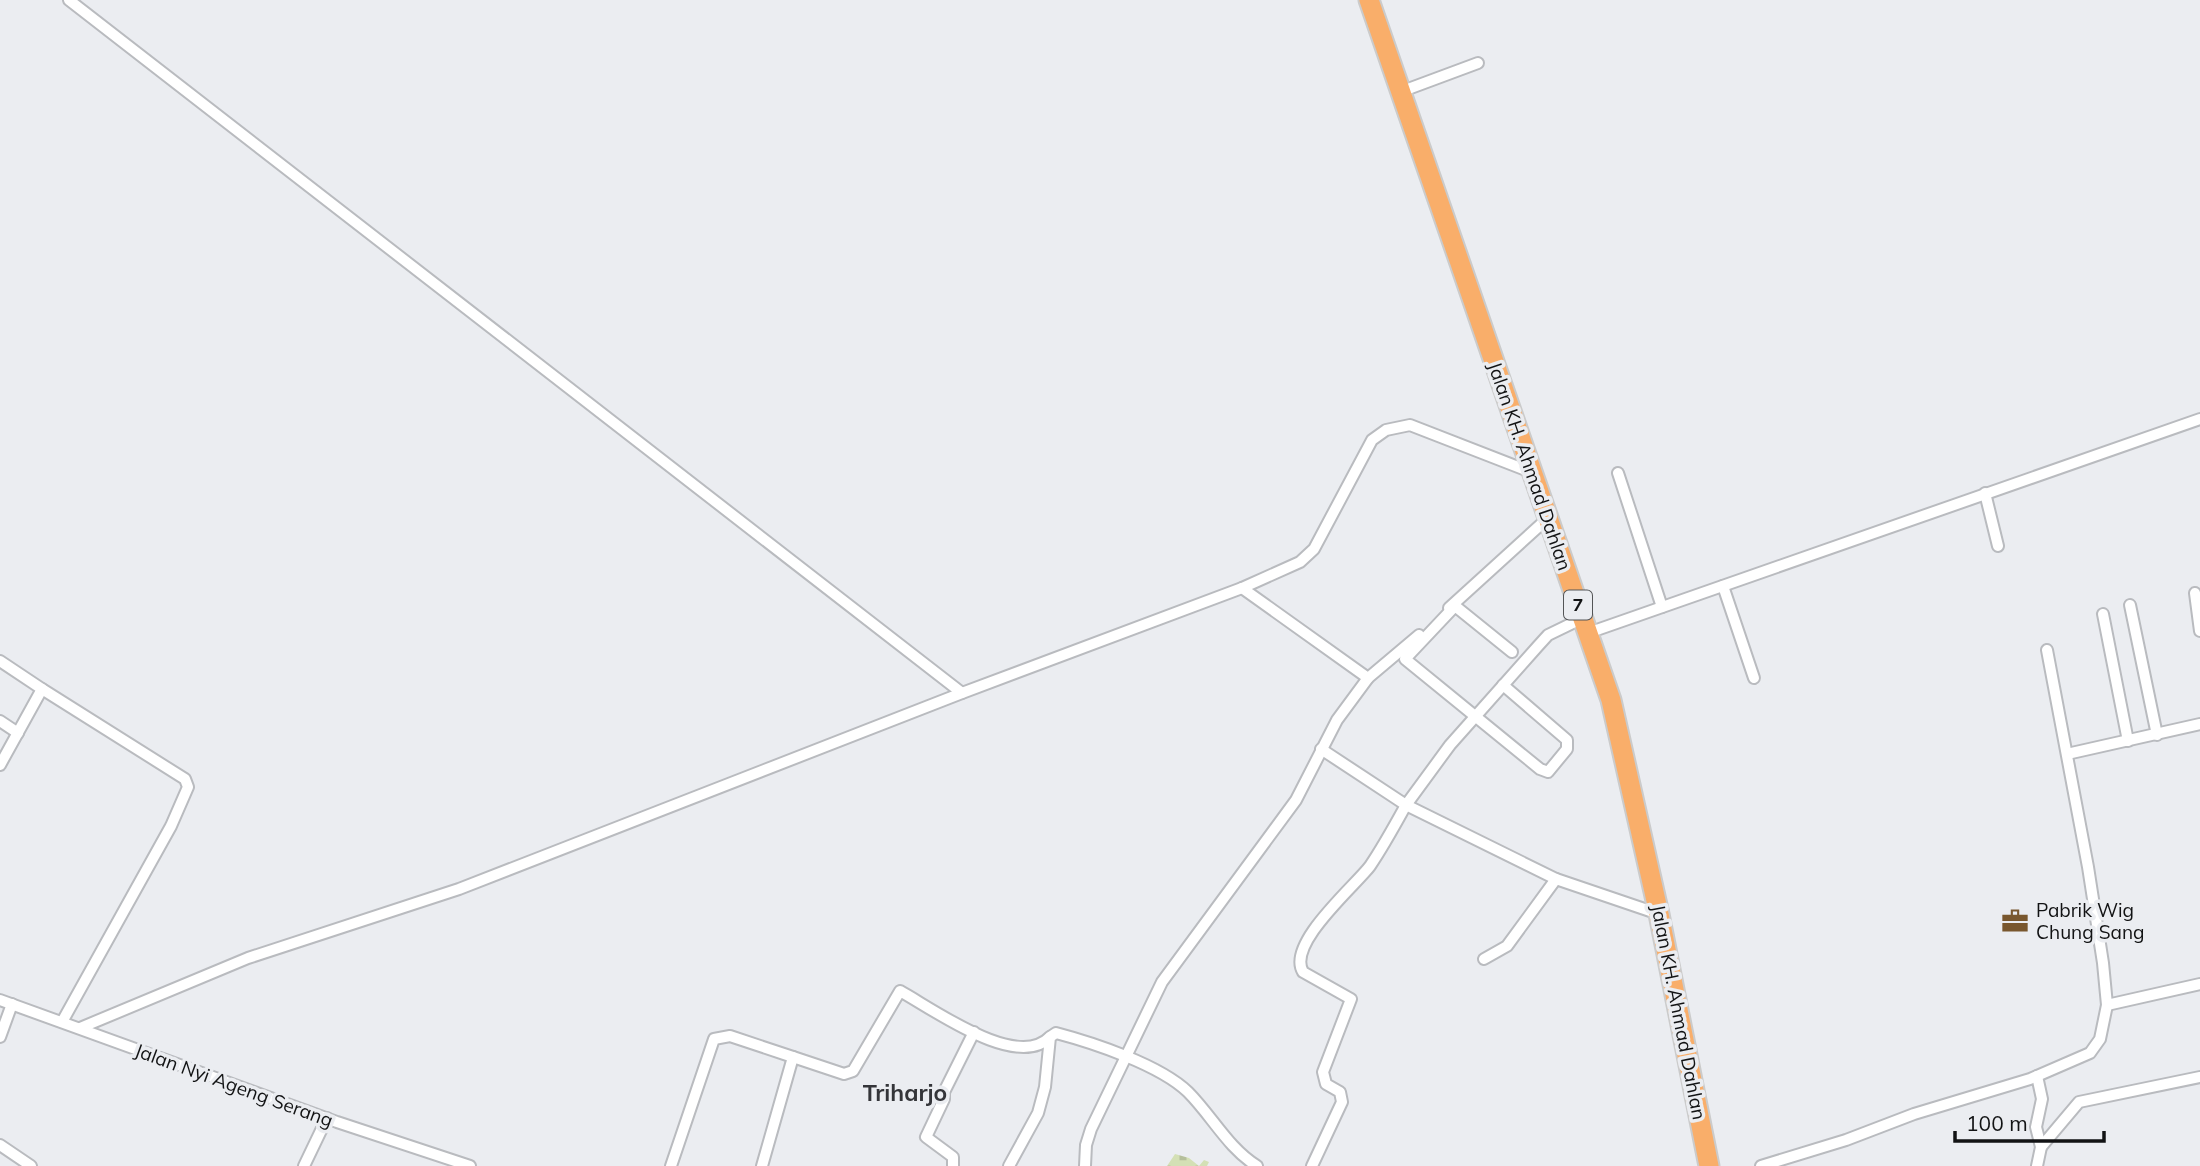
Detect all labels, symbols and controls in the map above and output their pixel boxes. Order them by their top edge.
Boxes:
street label: Jalan KH. Ahmad Dahlan [1483,359,1577,573]
road number: 7 [1564,590,1592,620]
place label: Pabrik Wig Chung Sang [2036,898,2144,944]
street label: Jalan KH. Ahmad Dahlan [1646,902,1712,1122]
office icon: Pabrik Wig Chung Sang [2000,906,2030,936]
street label: Jalan Nyi Ageng Serang [131,1038,337,1132]
district label: Triharjo [863,1078,947,1107]
scale bar [1955,1100,2104,1144]
text: 100 m [1966,1110,2028,1136]

